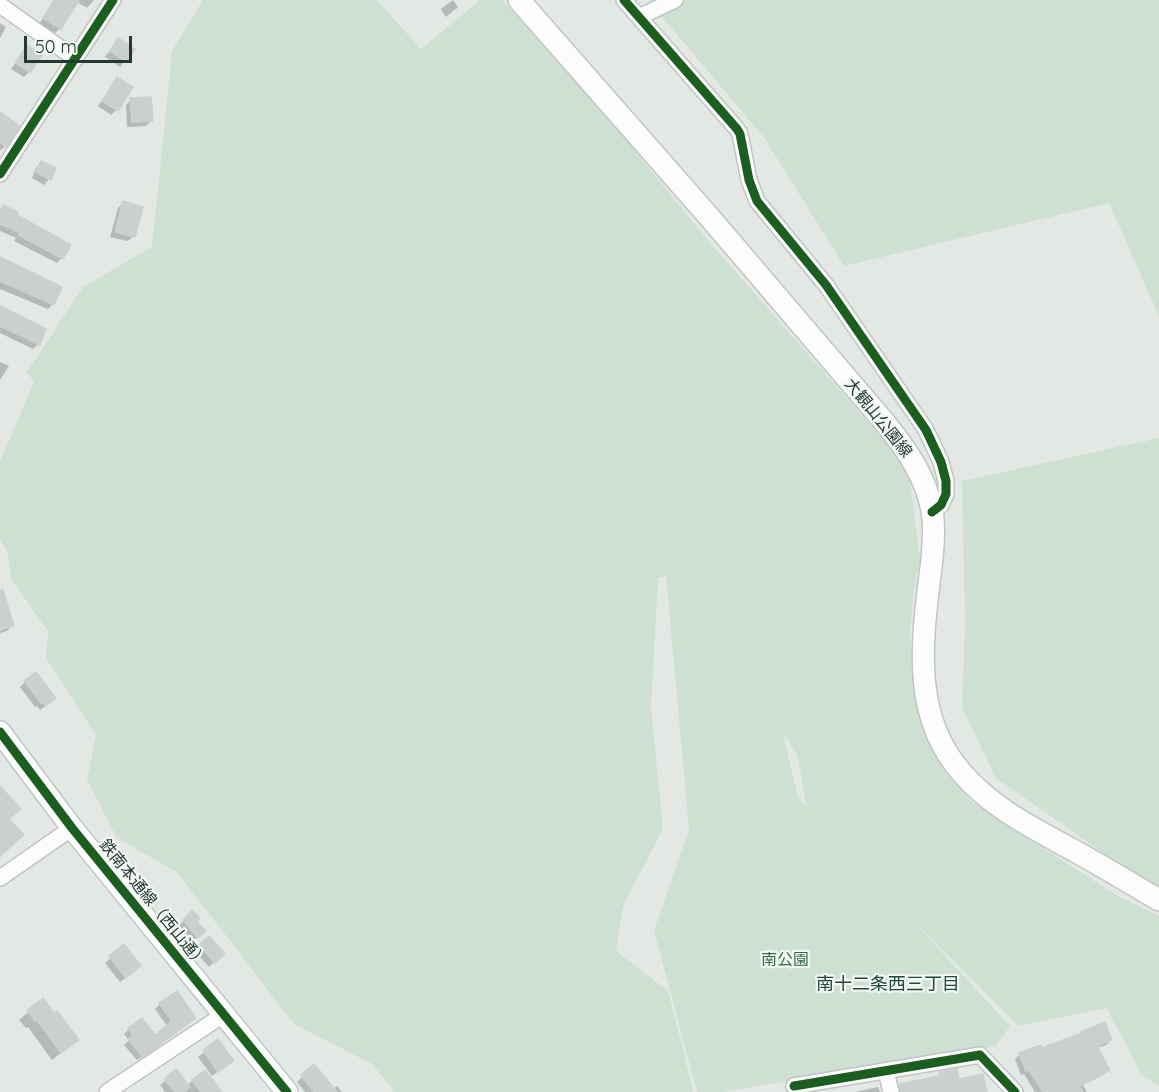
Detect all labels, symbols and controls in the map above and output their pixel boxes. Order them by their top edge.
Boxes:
scale bar [27,24,135,62]
text: 50 m [35,35,77,58]
street label: 大観山公園線 [840,375,916,461]
street label: 鉄南本通線（西山通） [95,836,211,972]
park label: 南公園 [761,950,809,970]
district label: 南十二条西三丁目 [816,974,960,996]

